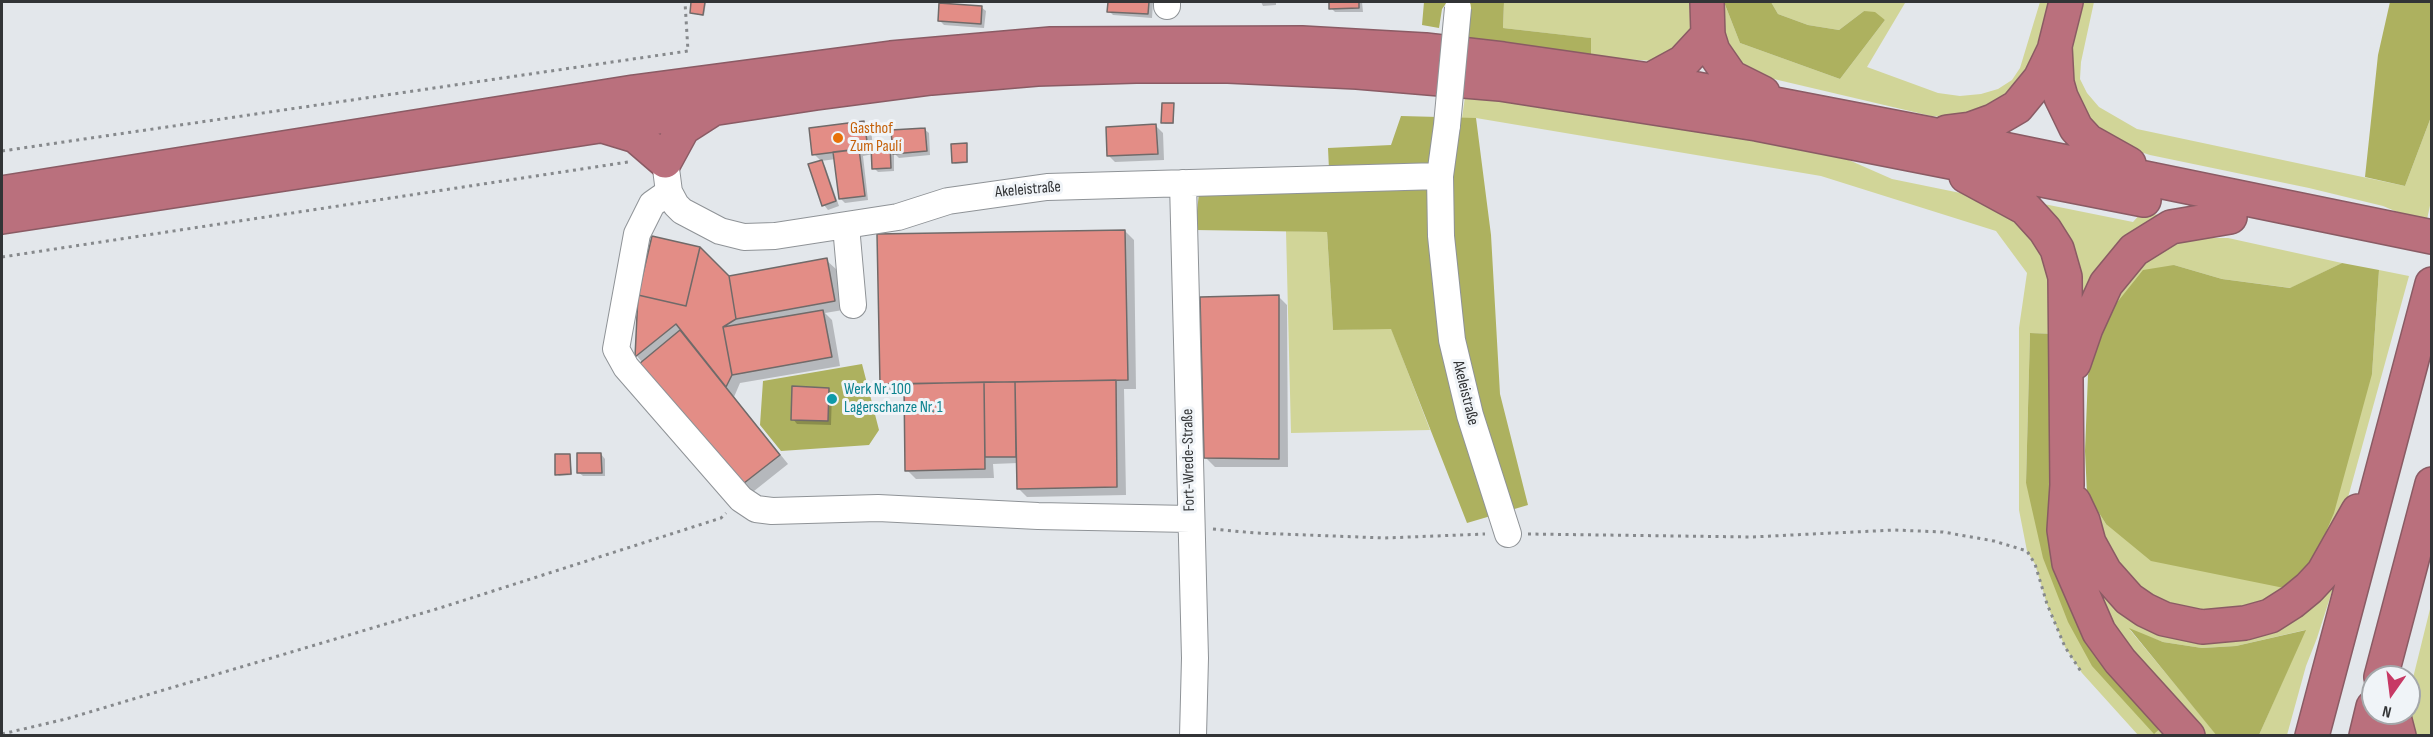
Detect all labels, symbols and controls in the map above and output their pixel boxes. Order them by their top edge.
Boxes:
place label: Gasthof Zum Pauli [850,119,902,157]
marker: Gasthof Zum Pauli [831,131,845,145]
street label: Akeleistraße [994,178,1062,202]
street label: Akeleistraße [1448,359,1482,427]
place label: Werk Nr. 100 Lagerschanze Nr. 1 [844,380,943,418]
marker: Werk Nr. 100 Lagerschanze Nr. 1 [825,392,839,406]
street label: Fort-Wrede-Straße [1179,408,1199,512]
north arrow [2361,665,2421,725]
text: N [2381,701,2393,721]

